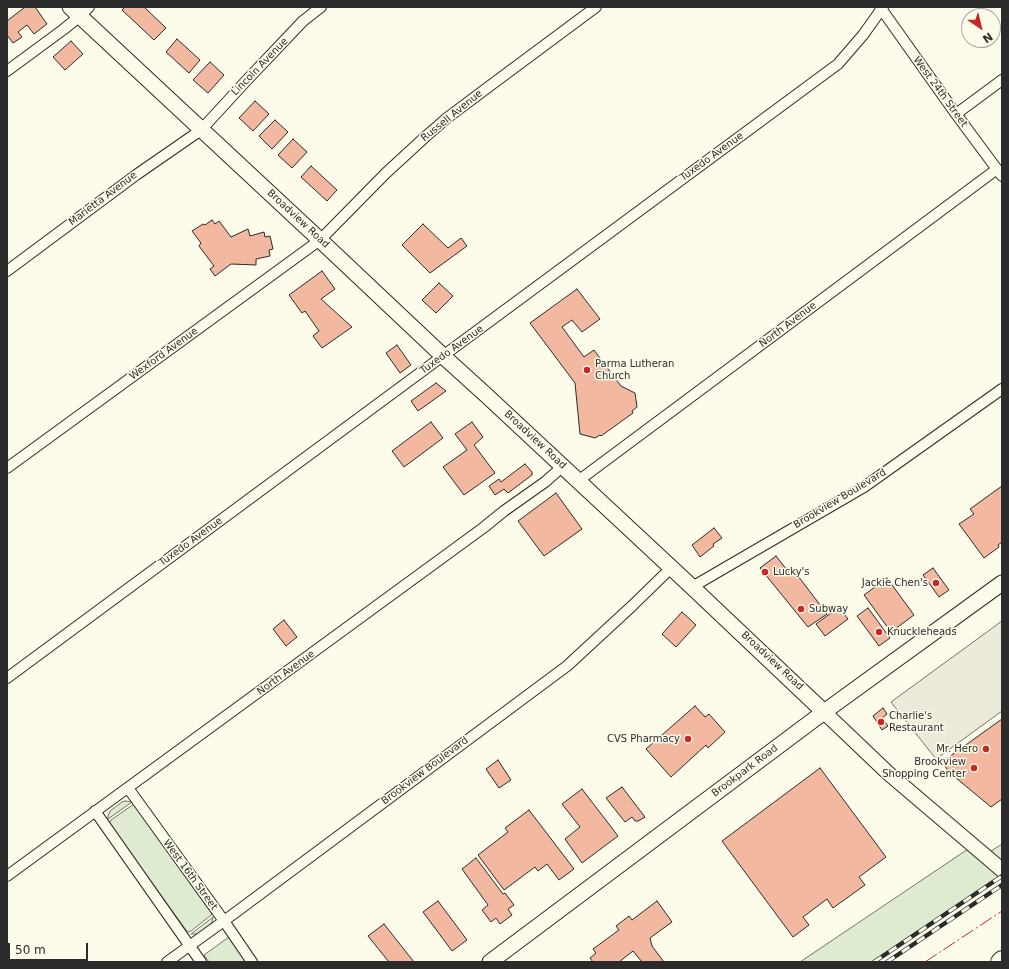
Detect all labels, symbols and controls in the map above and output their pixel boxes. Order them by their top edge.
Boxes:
north arrow [961,8,1001,48]
text: N [980,29,995,45]
street label: Lincoln Avenue [229,36,291,98]
street label: West 24th Street [910,54,970,130]
street label: Russell Avenue [419,88,485,144]
street label: Tuxedo Avenue [678,130,746,184]
street label: Marietta Avenue [67,170,139,228]
street label: Broadview Road [264,187,332,251]
street label: North Avenue [757,300,819,350]
street label: Tuxedo Avenue [418,323,486,377]
street label: Wexford Avenue [128,325,200,383]
place label: Parma Lutheran Church [595,358,674,382]
marker: Parma Lutheran Church [582,365,592,375]
street label: Broadview Road [501,408,569,472]
street label: Brookview Boulevard [792,467,888,531]
street label: Tuxedo Avenue [157,515,225,569]
place label: Lucky's [773,566,810,578]
marker: Lucky's [760,567,770,577]
place label: Jackie Chen's [862,577,928,589]
marker: Jackie Chen's [931,578,941,588]
place label: Subway [809,603,848,615]
marker: Subway [796,604,806,614]
place label: Knuckleheads [887,626,957,638]
marker: Knuckleheads [874,627,884,637]
street label: Broadview Road [738,629,806,693]
street label: North Avenue [255,648,317,698]
place label: Charlie's Restaurant [889,710,944,734]
marker: Charlie's Restaurant [876,717,886,727]
place label: CVS Pharmacy [607,733,680,745]
street label: Brookview Boulevard [379,734,471,808]
marker: CVS Pharmacy [683,734,693,744]
street label: Brookpark Road [710,742,780,800]
place label: Mr. Hero [936,743,978,755]
marker: Mr. Hero [981,744,991,754]
place label: Brookview Shopping Center [882,756,966,780]
marker: Brookview Shopping Center [969,763,979,773]
street label: West 16th Street [160,837,220,913]
scale bar [10,935,90,961]
text: 50 m [15,943,46,957]

